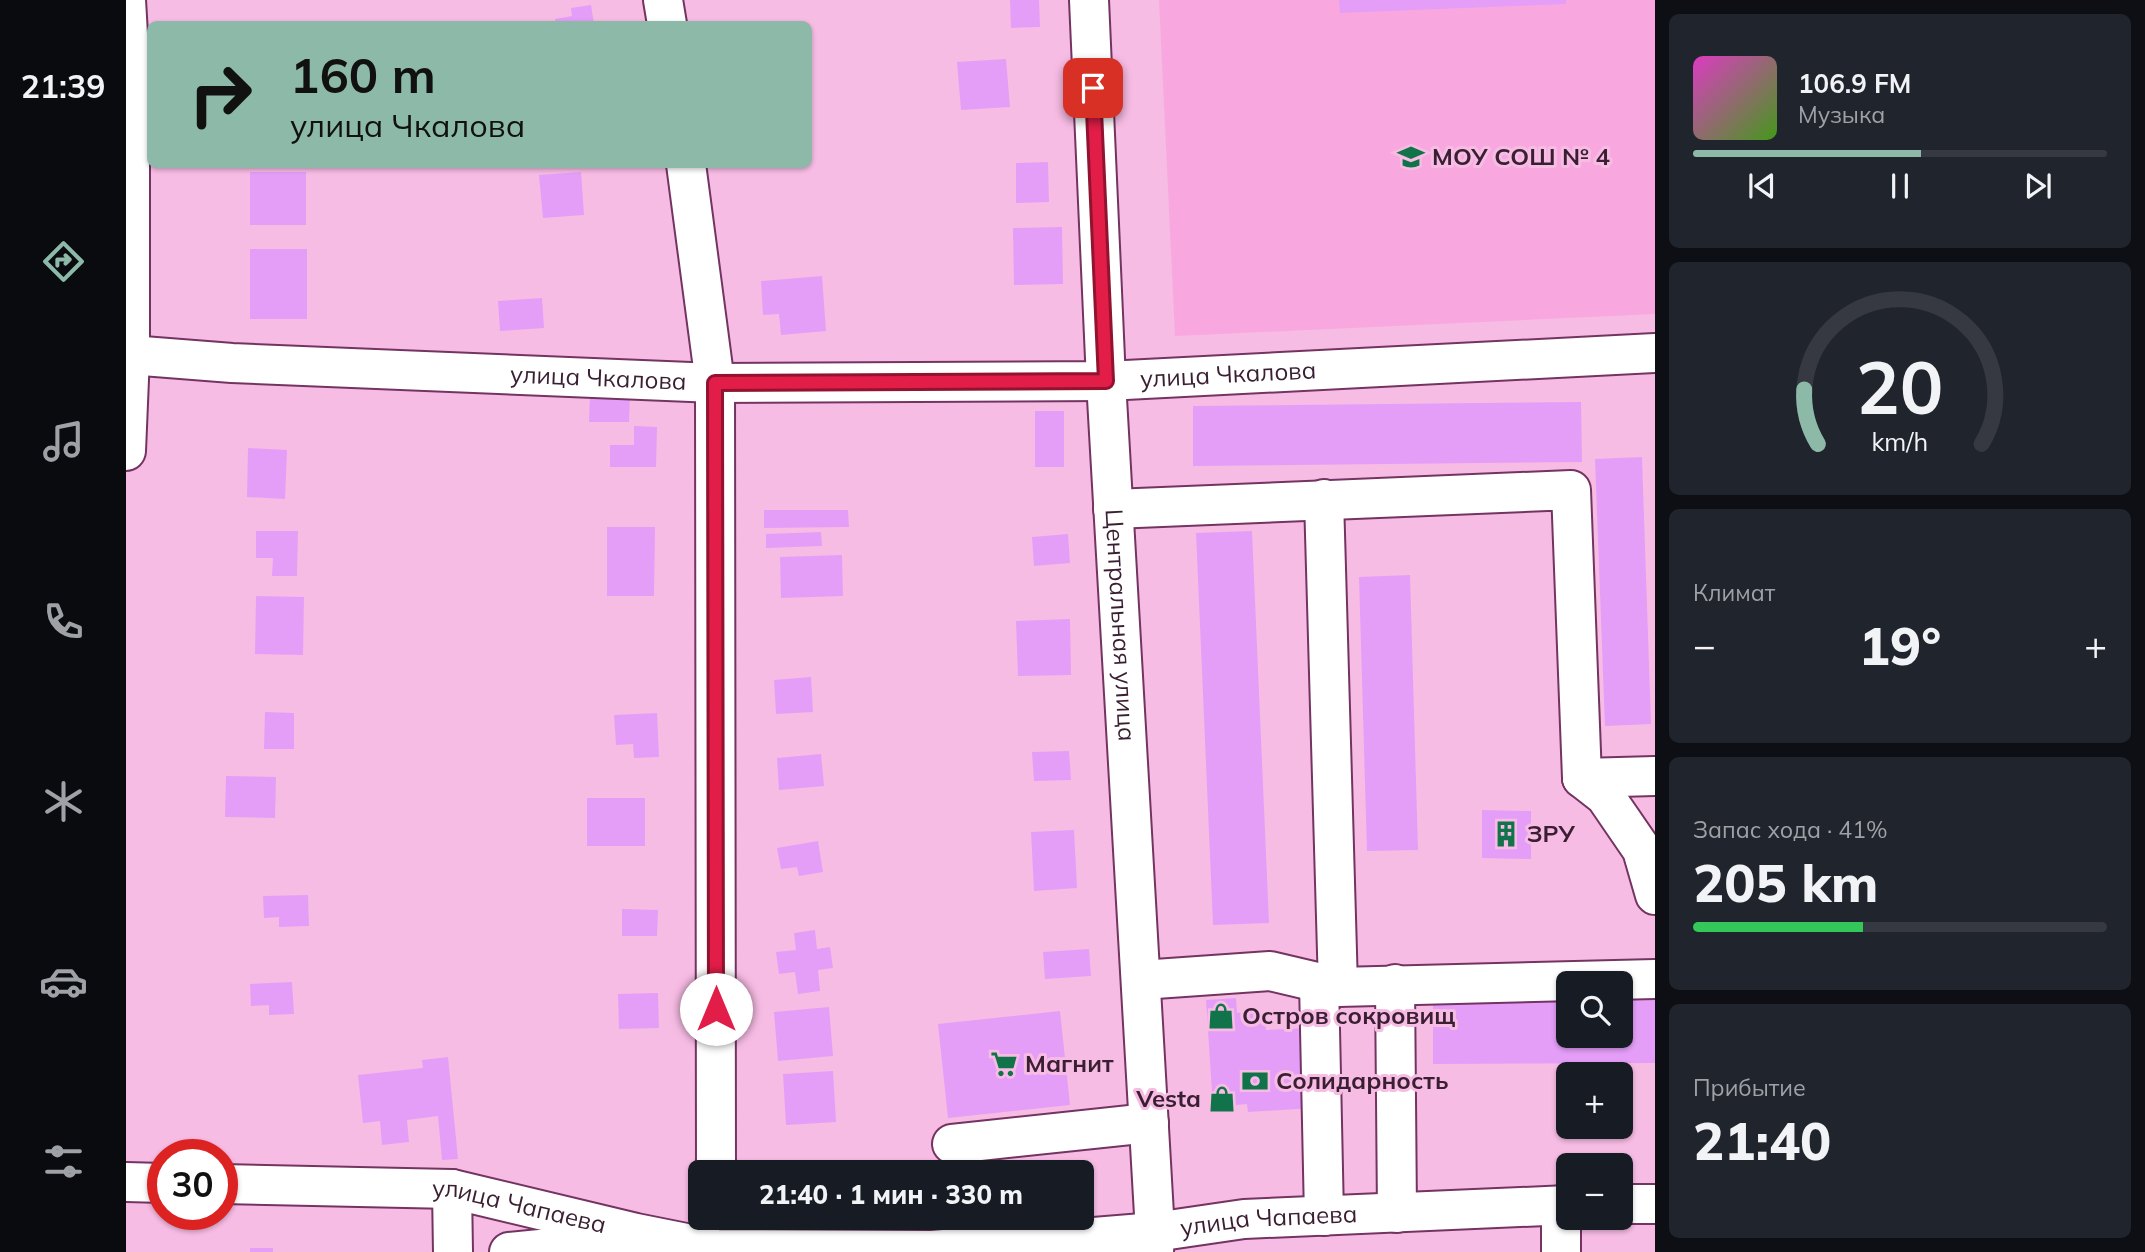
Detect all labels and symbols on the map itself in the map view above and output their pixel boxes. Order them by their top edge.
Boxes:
pin [1063,58,1123,118]
place label: МОУ СОШ № 4 [1432,141,1610,171]
school or university icon: МОУ СОШ № 4 [1396,142,1426,172]
street label: улица Чкалова [1139,354,1317,393]
street label: улица Чкалова [510,359,687,396]
street label: Центральная улица [1099,508,1143,742]
place label: ЗРУ [1527,818,1575,848]
building icon: ЗРУ [1491,819,1521,849]
position arrow [679,972,753,1046]
place label: Остров сокровищ [1242,1000,1455,1030]
shop icon: Остров сокровищ [1206,1001,1236,1031]
place label: Магнит [1025,1048,1114,1078]
supermarket icon: Магнит [989,1049,1019,1079]
place label: Солидарность [1276,1065,1448,1095]
bank icon: Солидарность [1240,1066,1270,1096]
place label: Vesta [1135,1083,1201,1113]
shop icon: Vesta [1207,1084,1237,1114]
speed limit sign: 30 [147,1139,238,1230]
street label: улица Чапаева [432,1173,609,1239]
street label: улица Чапаева [1178,1198,1358,1242]

